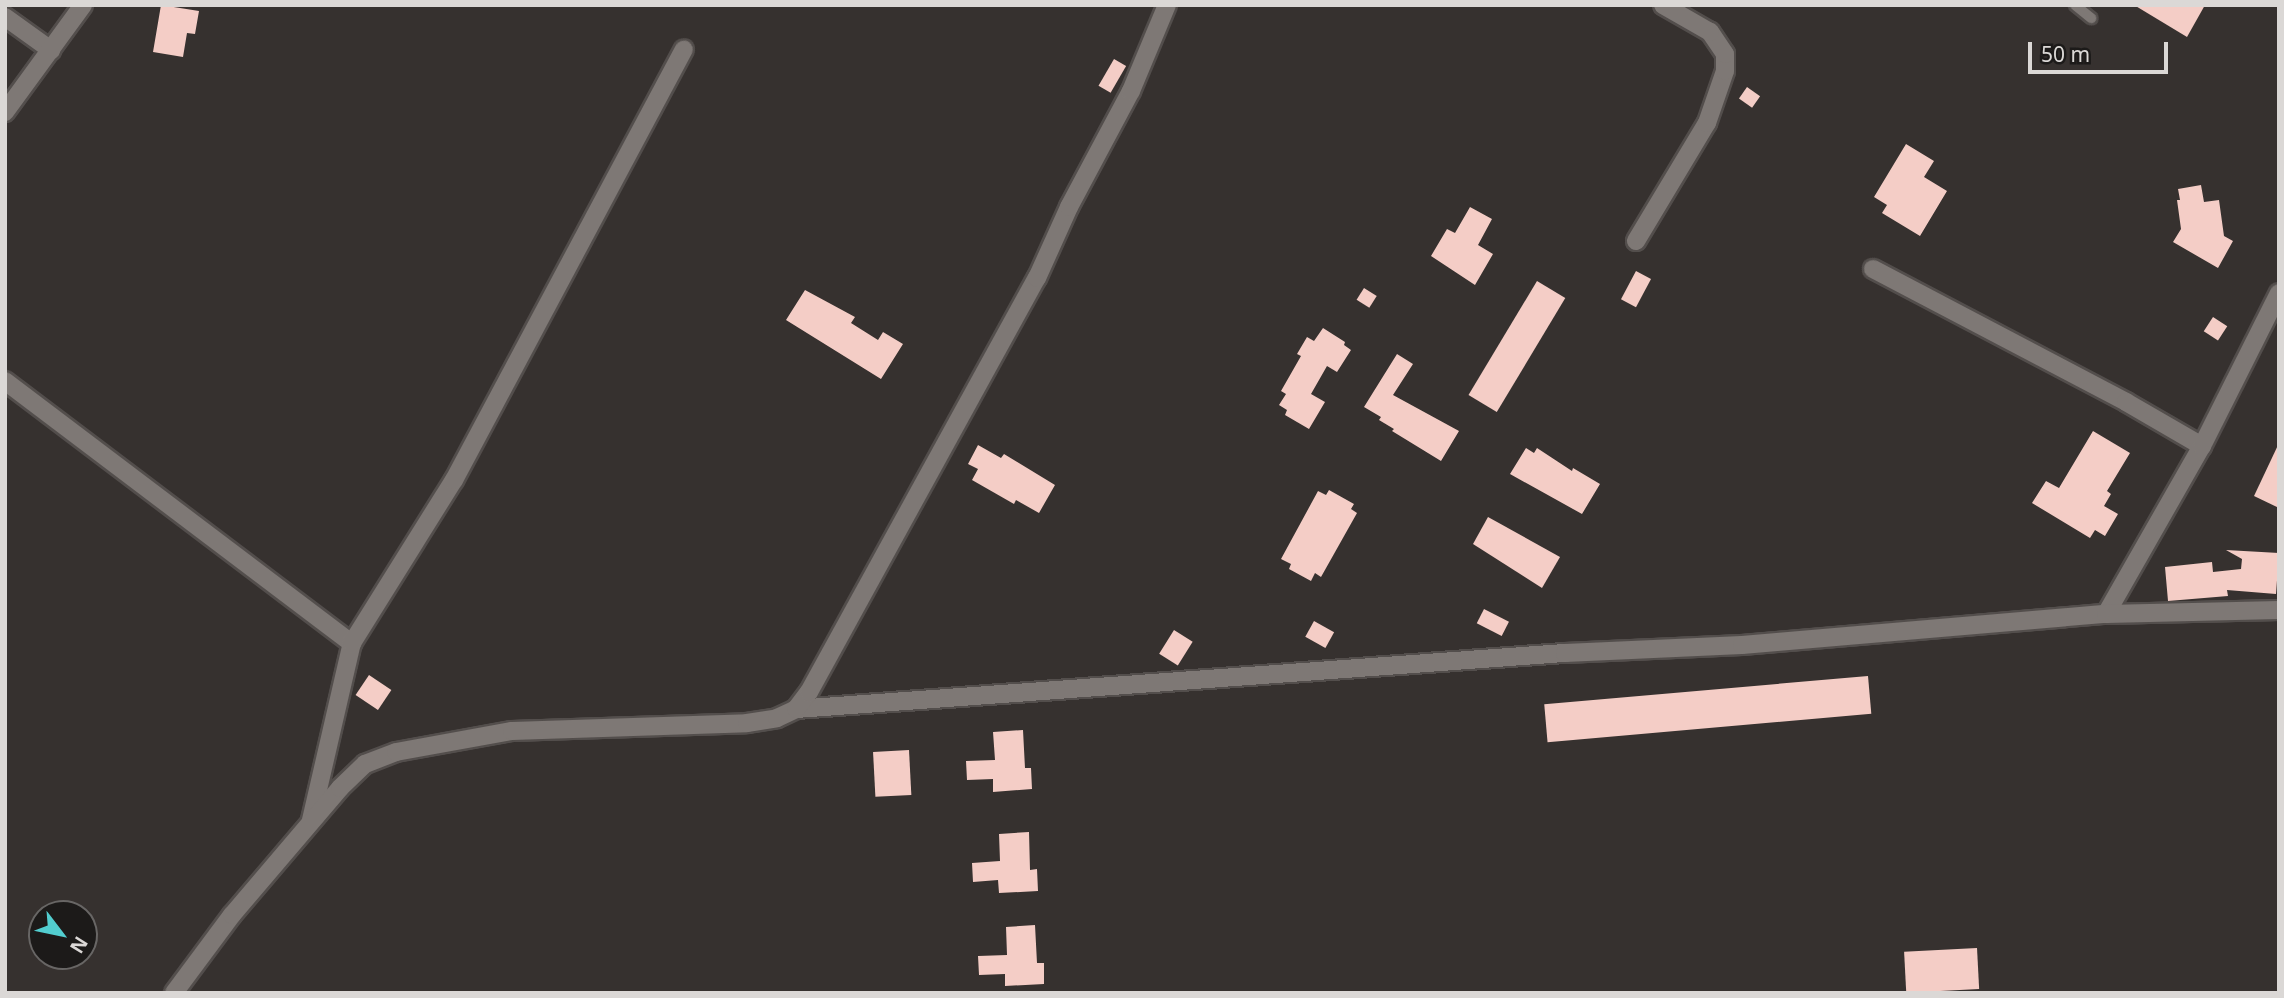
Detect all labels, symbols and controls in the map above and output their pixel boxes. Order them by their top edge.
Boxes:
scale bar [2032,28,2172,72]
text: 50 m [2041,40,2090,68]
north arrow [28,900,98,970]
text: N [64,932,94,959]

